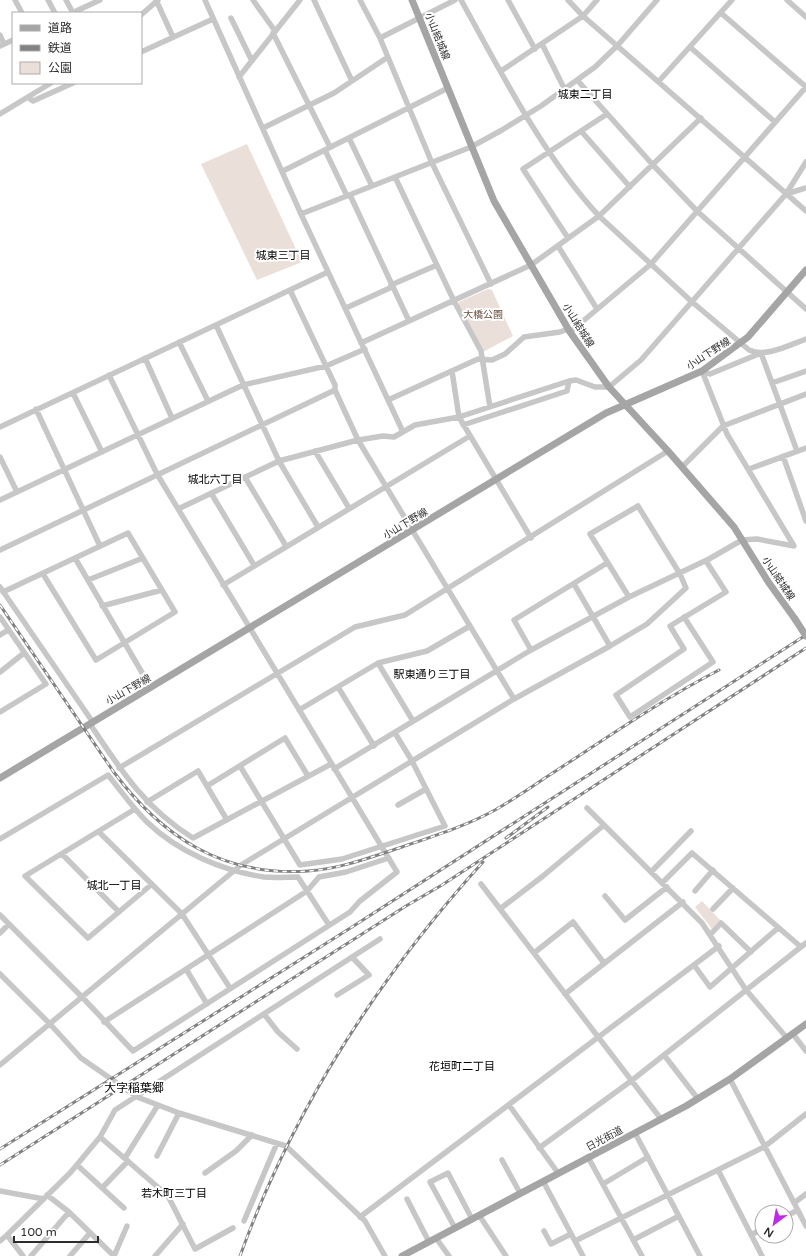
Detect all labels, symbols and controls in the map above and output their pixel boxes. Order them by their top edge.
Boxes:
street label: 小山結城線 [422,11,452,62]
legend [12,12,142,84]
text: 道路 [48,21,72,35]
text: 鉄道 [48,41,72,55]
text: 公園 [48,61,72,75]
district label: 城東二丁目 [558,88,613,101]
district label: 城東三丁目 [256,249,311,262]
street label: 小山結城線 [560,301,596,350]
park label: 大橋公園 [463,309,503,321]
street label: 小山下野線 [684,335,733,372]
district label: 城北六丁目 [188,473,243,486]
street label: 小山下野線 [381,506,430,542]
street label: 小山結城線 [759,554,797,603]
district label: 駅東通り三丁目 [394,668,471,681]
street label: 小山下野線 [104,672,153,708]
district label: 城北一丁目 [87,879,142,892]
district label: 花垣町二丁目 [429,1060,495,1073]
district label: 大字稲葉郷 [104,1081,164,1095]
street label: 日光街道 [584,1124,625,1154]
district label: 若木町三丁目 [141,1187,207,1200]
north arrow [754,1204,794,1244]
scale bar [14,1218,98,1244]
text: N [762,1224,776,1240]
text: 100 m [20,1225,57,1239]

